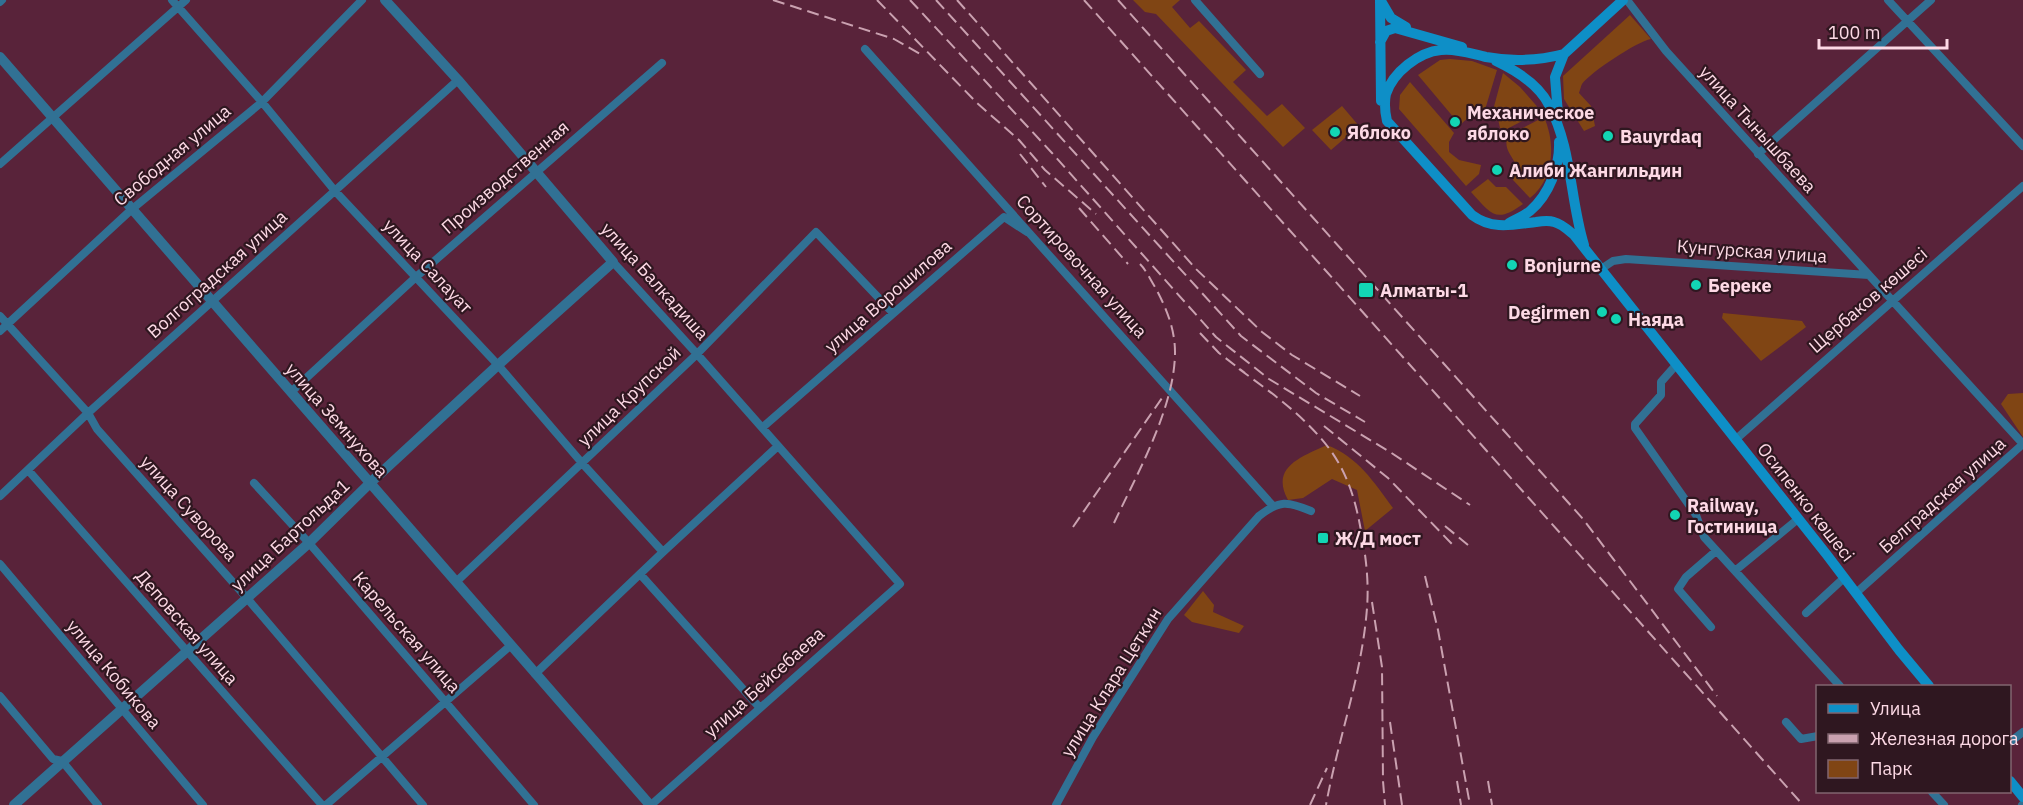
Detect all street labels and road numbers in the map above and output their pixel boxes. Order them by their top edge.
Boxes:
street label: улица Тынышбаева [1695,60,1822,198]
street label: Свободная улица [109,99,236,211]
street label: Производственная [437,115,573,239]
street label: Сортировочная улица [1012,190,1153,343]
street label: Волгоградская улица [142,205,292,343]
street label: улица Салауат [378,214,478,319]
street label: улица Балкадиша [596,217,714,345]
street label: улица Ворошилова [820,234,957,358]
street label: Кунгурская улица [1676,234,1828,268]
street label: Щербаков көшесі [1804,242,1932,358]
street label: улица Крупской [572,341,686,451]
street label: улица Земнухова [281,358,394,483]
street label: Белградская улица [1874,432,2010,558]
street label: Осипенко көшесі [1752,438,1860,566]
street label: улица Суворова [135,450,243,566]
street label: улица Бартольда1 [226,474,354,596]
street label: Деповская улица [131,565,244,690]
street label: Карельская улица [348,567,466,698]
street label: улица Клара Цеткин [1056,603,1166,761]
street label: улица Кобикова [62,615,167,734]
street label: улица Бейсебаева [699,622,829,742]

